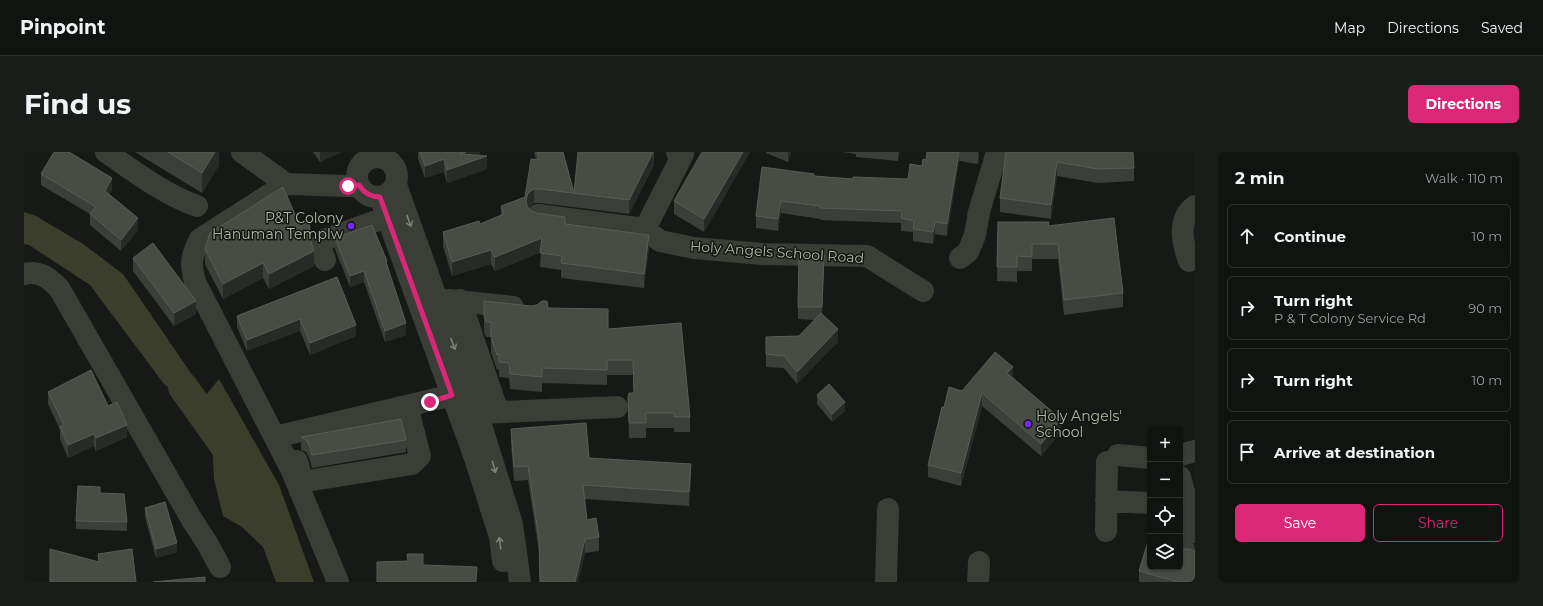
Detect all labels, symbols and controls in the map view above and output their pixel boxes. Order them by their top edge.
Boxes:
text: Pinpoint [20,16,105,39]
text: Map [1334,19,1365,37]
text: Directions [1387,19,1459,37]
text: Saved [1481,19,1523,37]
button: Directions [1408,85,1519,123]
text: Find us [24,87,131,121]
text: 2 min [1235,168,1285,188]
text: Walk · 110 m [1425,170,1503,186]
route start [339,177,357,195]
place label: P&T Colony Hanuman Templw [212,209,344,243]
one-way arrow [406,215,413,228]
marker: P&T Colony Hanuman Templw [346,221,356,231]
icon: ahead [1236,225,1258,247]
text: Continue [1274,227,1346,246]
text: 10 m [1472,228,1502,244]
street label: Holy Angels School Road [689,237,865,267]
text: Turn right [1274,291,1353,310]
icon: right [1236,297,1258,319]
text: 90 m [1468,300,1502,316]
text: P & T Colony Service Rd [1274,310,1426,326]
one-way arrow [450,337,457,350]
icon: right [1236,369,1258,391]
text: Turn right [1274,371,1353,390]
text: 10 m [1472,372,1502,388]
route end [421,393,439,411]
place label: Holy Angels' School [1036,407,1122,441]
marker: Holy Angels' School [1023,419,1033,429]
map controls [1147,426,1183,570]
button: + [1147,426,1183,462]
icon: arrive [1236,441,1258,463]
text: Arrive at destination [1274,443,1435,462]
one-way arrow [491,460,498,473]
button: − [1147,462,1183,498]
button: locate [1147,498,1183,534]
button: Save [1235,504,1365,542]
button: Share [1373,504,1503,542]
button: layers [1147,534,1183,570]
one-way arrow [496,537,504,550]

